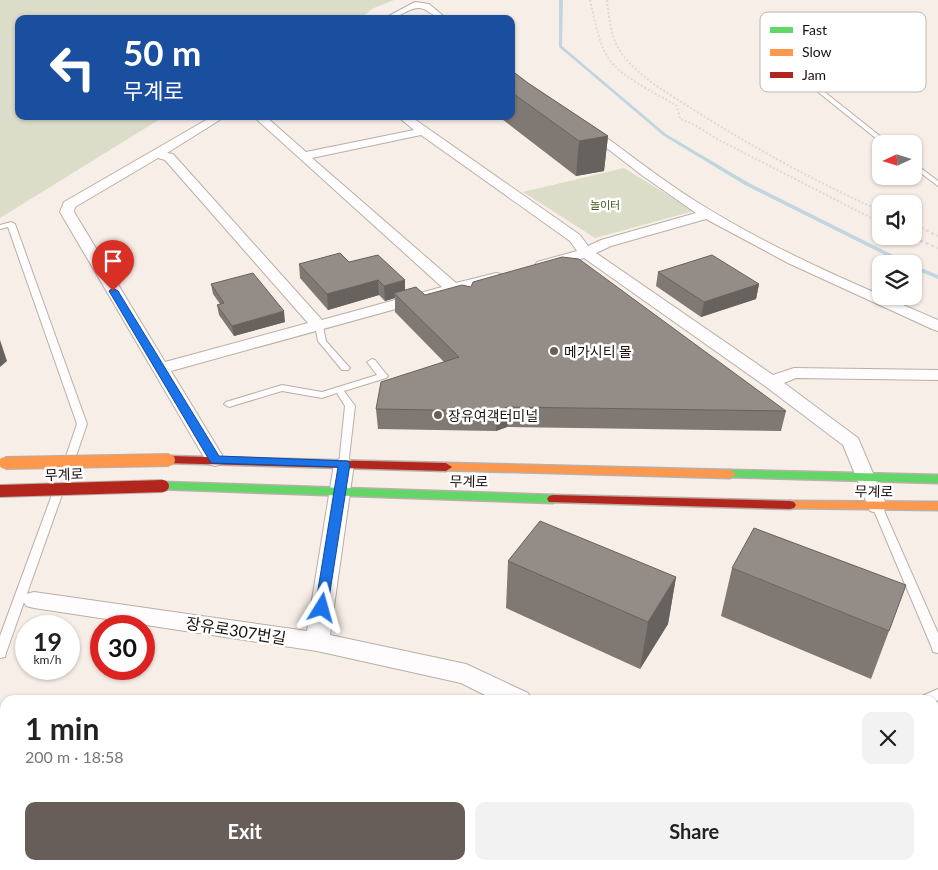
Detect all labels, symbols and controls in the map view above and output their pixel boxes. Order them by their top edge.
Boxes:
legend [760,12,926,92]
text: Fast [802,21,827,38]
text: 50 m [123,31,201,73]
icon: left [40,35,105,100]
text: Slow [802,43,832,60]
text: Jam [802,66,826,83]
text: 무계로 [123,77,184,104]
north arrow [872,135,922,185]
map controls [872,135,922,305]
button: sound [872,195,922,245]
park label: 놀이터 [590,198,620,211]
pin [92,240,134,291]
icon: arrive [99,247,127,275]
button: layers [872,255,922,305]
place label: 메가시티 몰 [564,343,632,360]
marker: 메가시티 몰 [548,345,560,357]
place label: 장유여객터미널 [448,407,538,424]
marker: 장유여객터미널 [432,409,444,421]
street label: 무계로 [44,465,84,483]
street label: 무계로 [450,472,489,490]
street label: 무계로 [855,482,894,500]
position arrow [295,581,347,633]
street label: 장유로307번길 [184,613,288,647]
speed limit sign: 30 [90,615,155,680]
text: 19 [33,626,62,656]
text: km/h [33,652,62,667]
text: 1 min [25,710,99,746]
button: close [862,712,914,764]
text: 200 m · 18:58 [25,747,124,766]
button: Exit [25,802,465,860]
button: Share [475,802,914,860]

